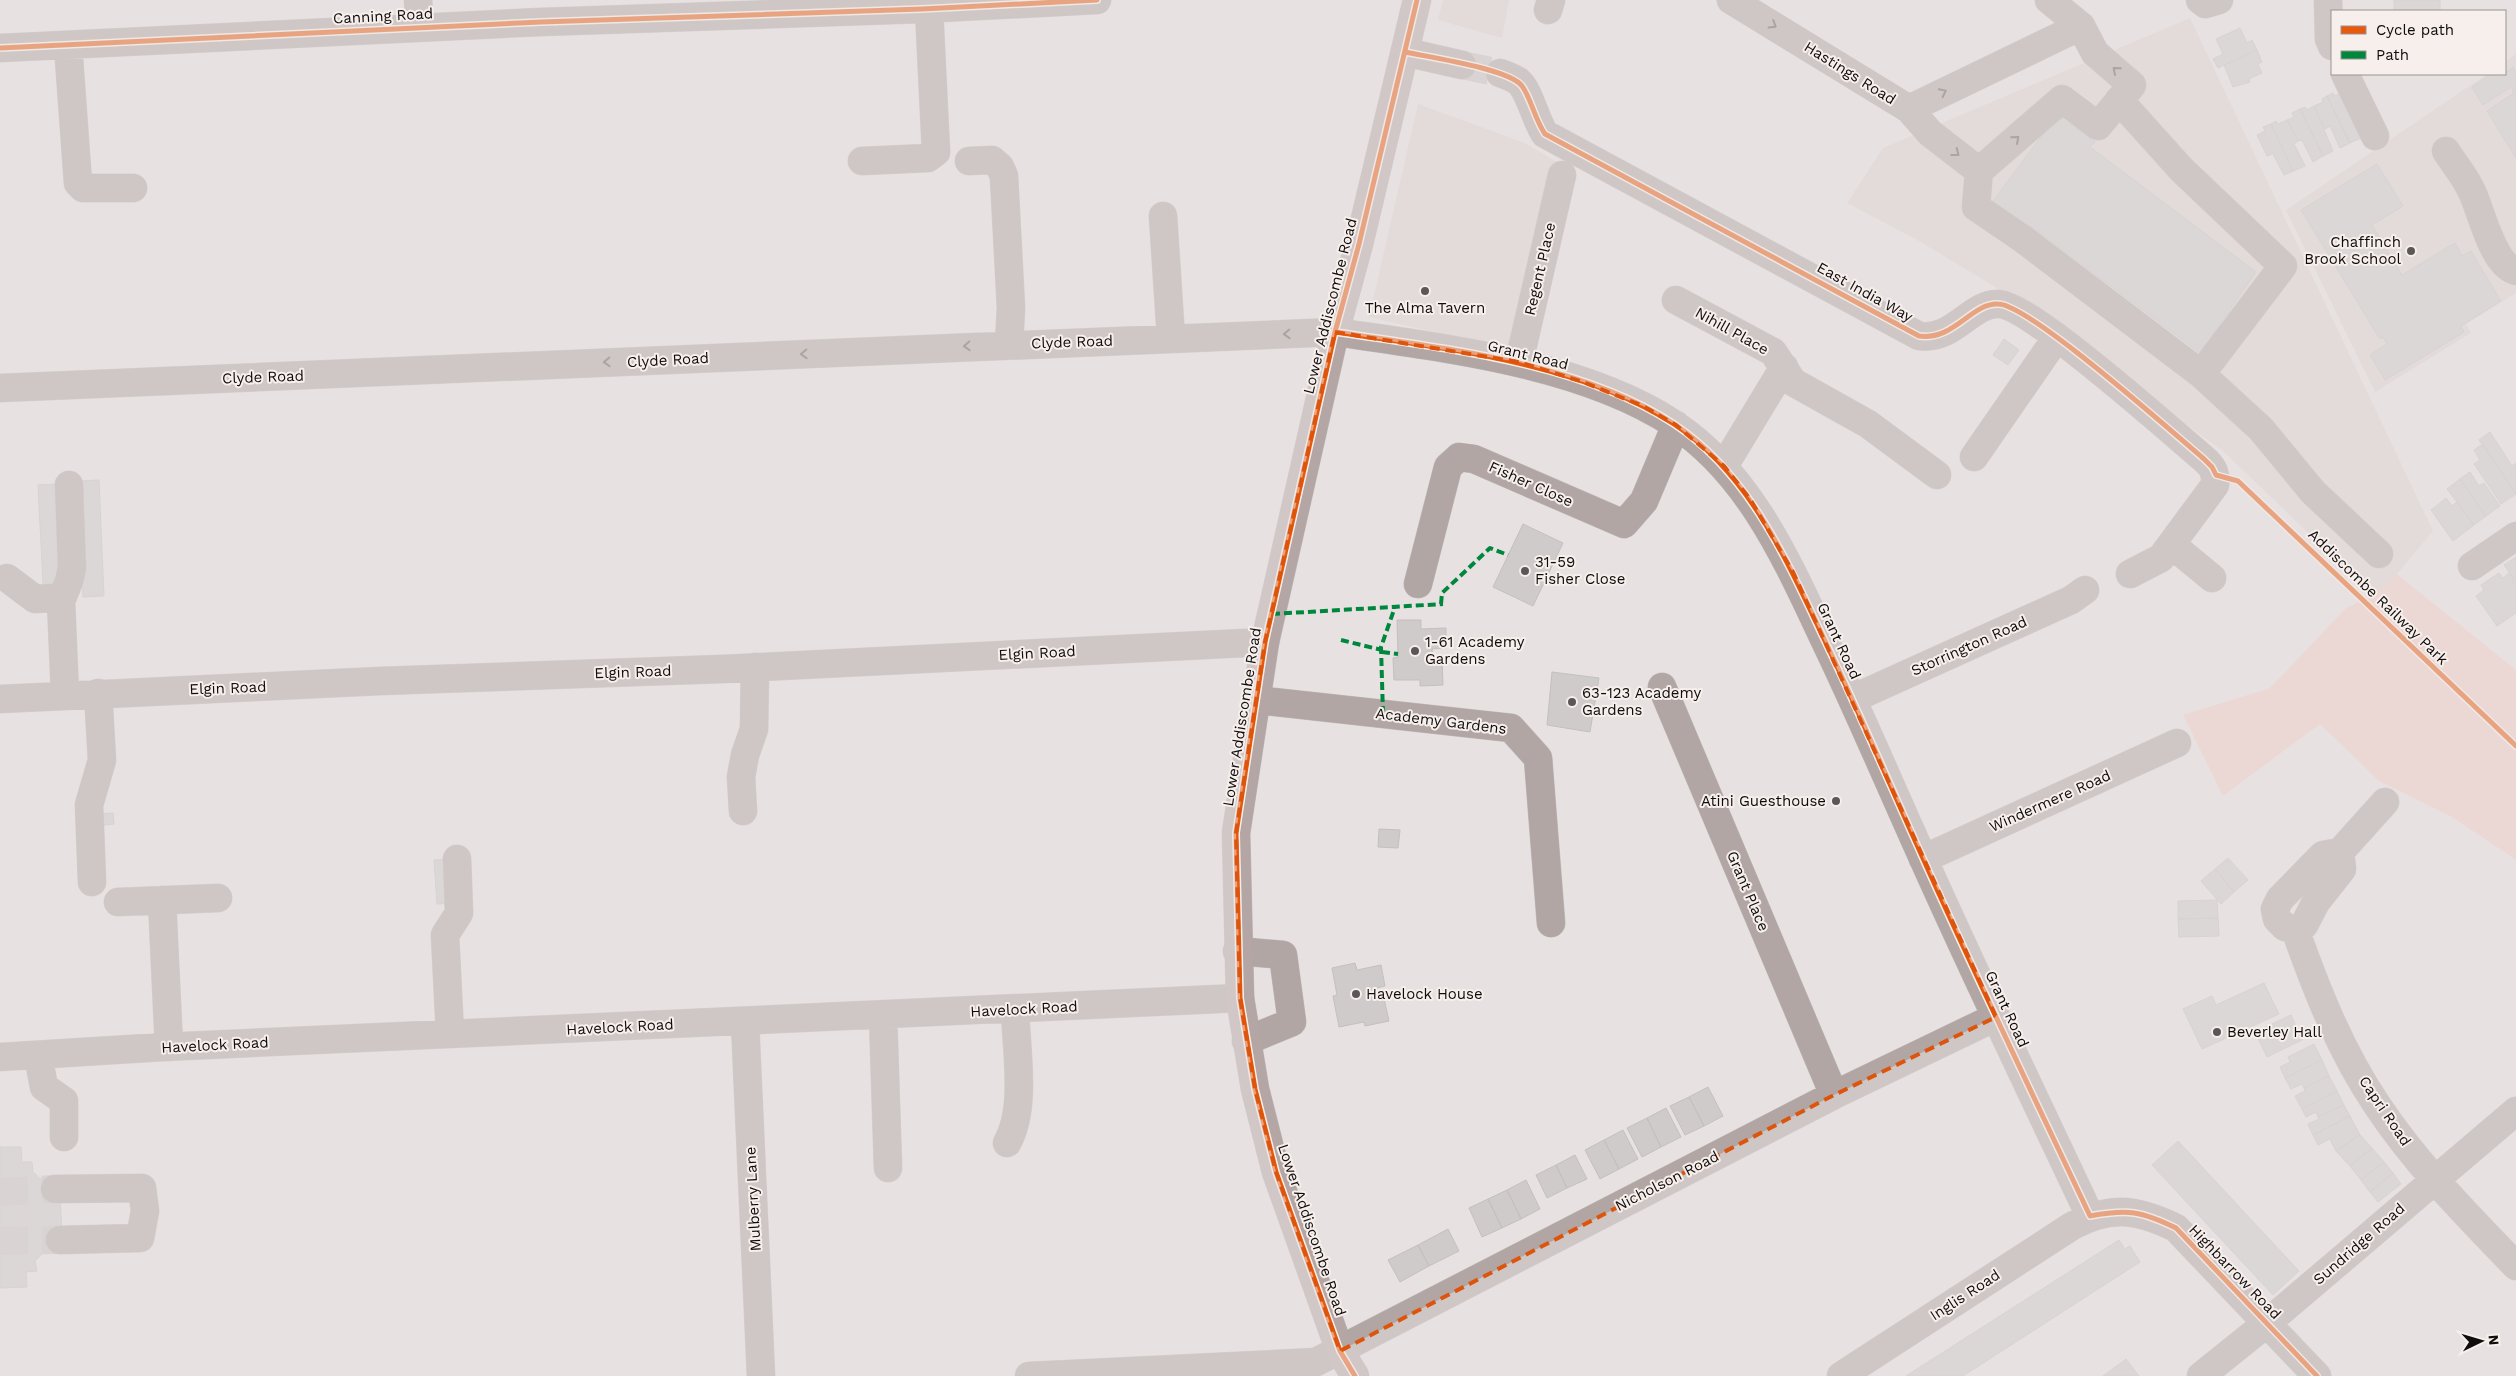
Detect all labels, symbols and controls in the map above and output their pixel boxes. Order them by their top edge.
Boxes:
street label: Canning Road [332,4,434,28]
legend [2331,10,2506,75]
one-way arrow [1768,19,1777,29]
text: Cycle path [2376,21,2454,39]
street label: Hastings Road [1801,38,1899,108]
text: Path [2376,46,2409,64]
one-way arrow [2112,67,2121,76]
one-way arrow [1938,88,1947,99]
one-way arrow [2011,136,2020,145]
one-way arrow [1950,147,1960,156]
street label: Lower Addiscombe Road [1299,216,1361,396]
street label: Regent Place [1521,221,1559,317]
place label: Chaffinch Brook School [2304,233,2401,268]
marker: Chaffinch Brook School [2405,245,2417,257]
street label: East India Way [1814,258,1916,326]
marker: The Alma Tavern [1419,285,1431,297]
place label: The Alma Tavern [1365,299,1485,317]
street label: Nihill Place [1692,303,1772,359]
one-way arrow [1282,328,1290,339]
street label: Clyde Road [1031,332,1113,352]
street label: Grant Road [1486,336,1570,374]
one-way arrow [963,341,971,352]
one-way arrow [800,348,808,359]
street label: Clyde Road [627,349,709,371]
one-way arrow [603,357,611,368]
street label: Clyde Road [222,367,304,387]
street label: Fisher Close [1486,457,1576,511]
street label: Addiscombe Railway Park [2304,525,2452,669]
place label: 31-59 Fisher Close [1535,553,1625,588]
marker: 31-59 Fisher Close [1519,565,1531,577]
street label: Grant Road [1813,600,1865,682]
street label: Storrington Road [1908,612,2030,680]
street label: Lower Addiscombe Road [1219,626,1265,808]
place label: 1-61 Academy Gardens [1425,633,1525,668]
street label: Elgin Road [998,642,1076,664]
marker: 1-61 Academy Gardens [1409,645,1421,657]
street label: Elgin Road [594,662,672,682]
street label: Elgin Road [189,678,267,698]
place label: 63-123 Academy Gardens [1582,684,1702,719]
marker: 63-123 Academy Gardens [1566,696,1578,708]
street label: Academy Gardens [1375,704,1508,738]
street label: Windermere Road [1986,766,2114,836]
place label: Atini Guesthouse [1701,792,1826,810]
marker: Atini Guesthouse [1830,795,1842,807]
street label: Grant Place [1723,848,1773,934]
street label: Grant Road [1981,968,2033,1050]
place label: Havelock House [1366,985,1483,1003]
marker: Havelock House [1350,988,1362,1000]
street label: Havelock Road [970,997,1078,1021]
street label: Havelock Road [566,1015,674,1039]
place label: Beverley Hall [2227,1023,2322,1041]
marker: Beverley Hall [2211,1026,2223,1038]
street label: Havelock Road [161,1033,269,1057]
street label: Capri Road [2355,1073,2415,1149]
street label: Lower Addiscombe Road [1274,1142,1350,1318]
street label: Mulberry Lane [741,1146,765,1252]
street label: Nicholson Road [1612,1147,1722,1215]
street label: Sundridge Road [2310,1199,2408,1289]
street label: Highbarrow Road [2185,1221,2285,1323]
street label: Inglis Road [1927,1266,2003,1324]
north arrow [2456,1316,2506,1366]
text: N [2486,1334,2502,1346]

